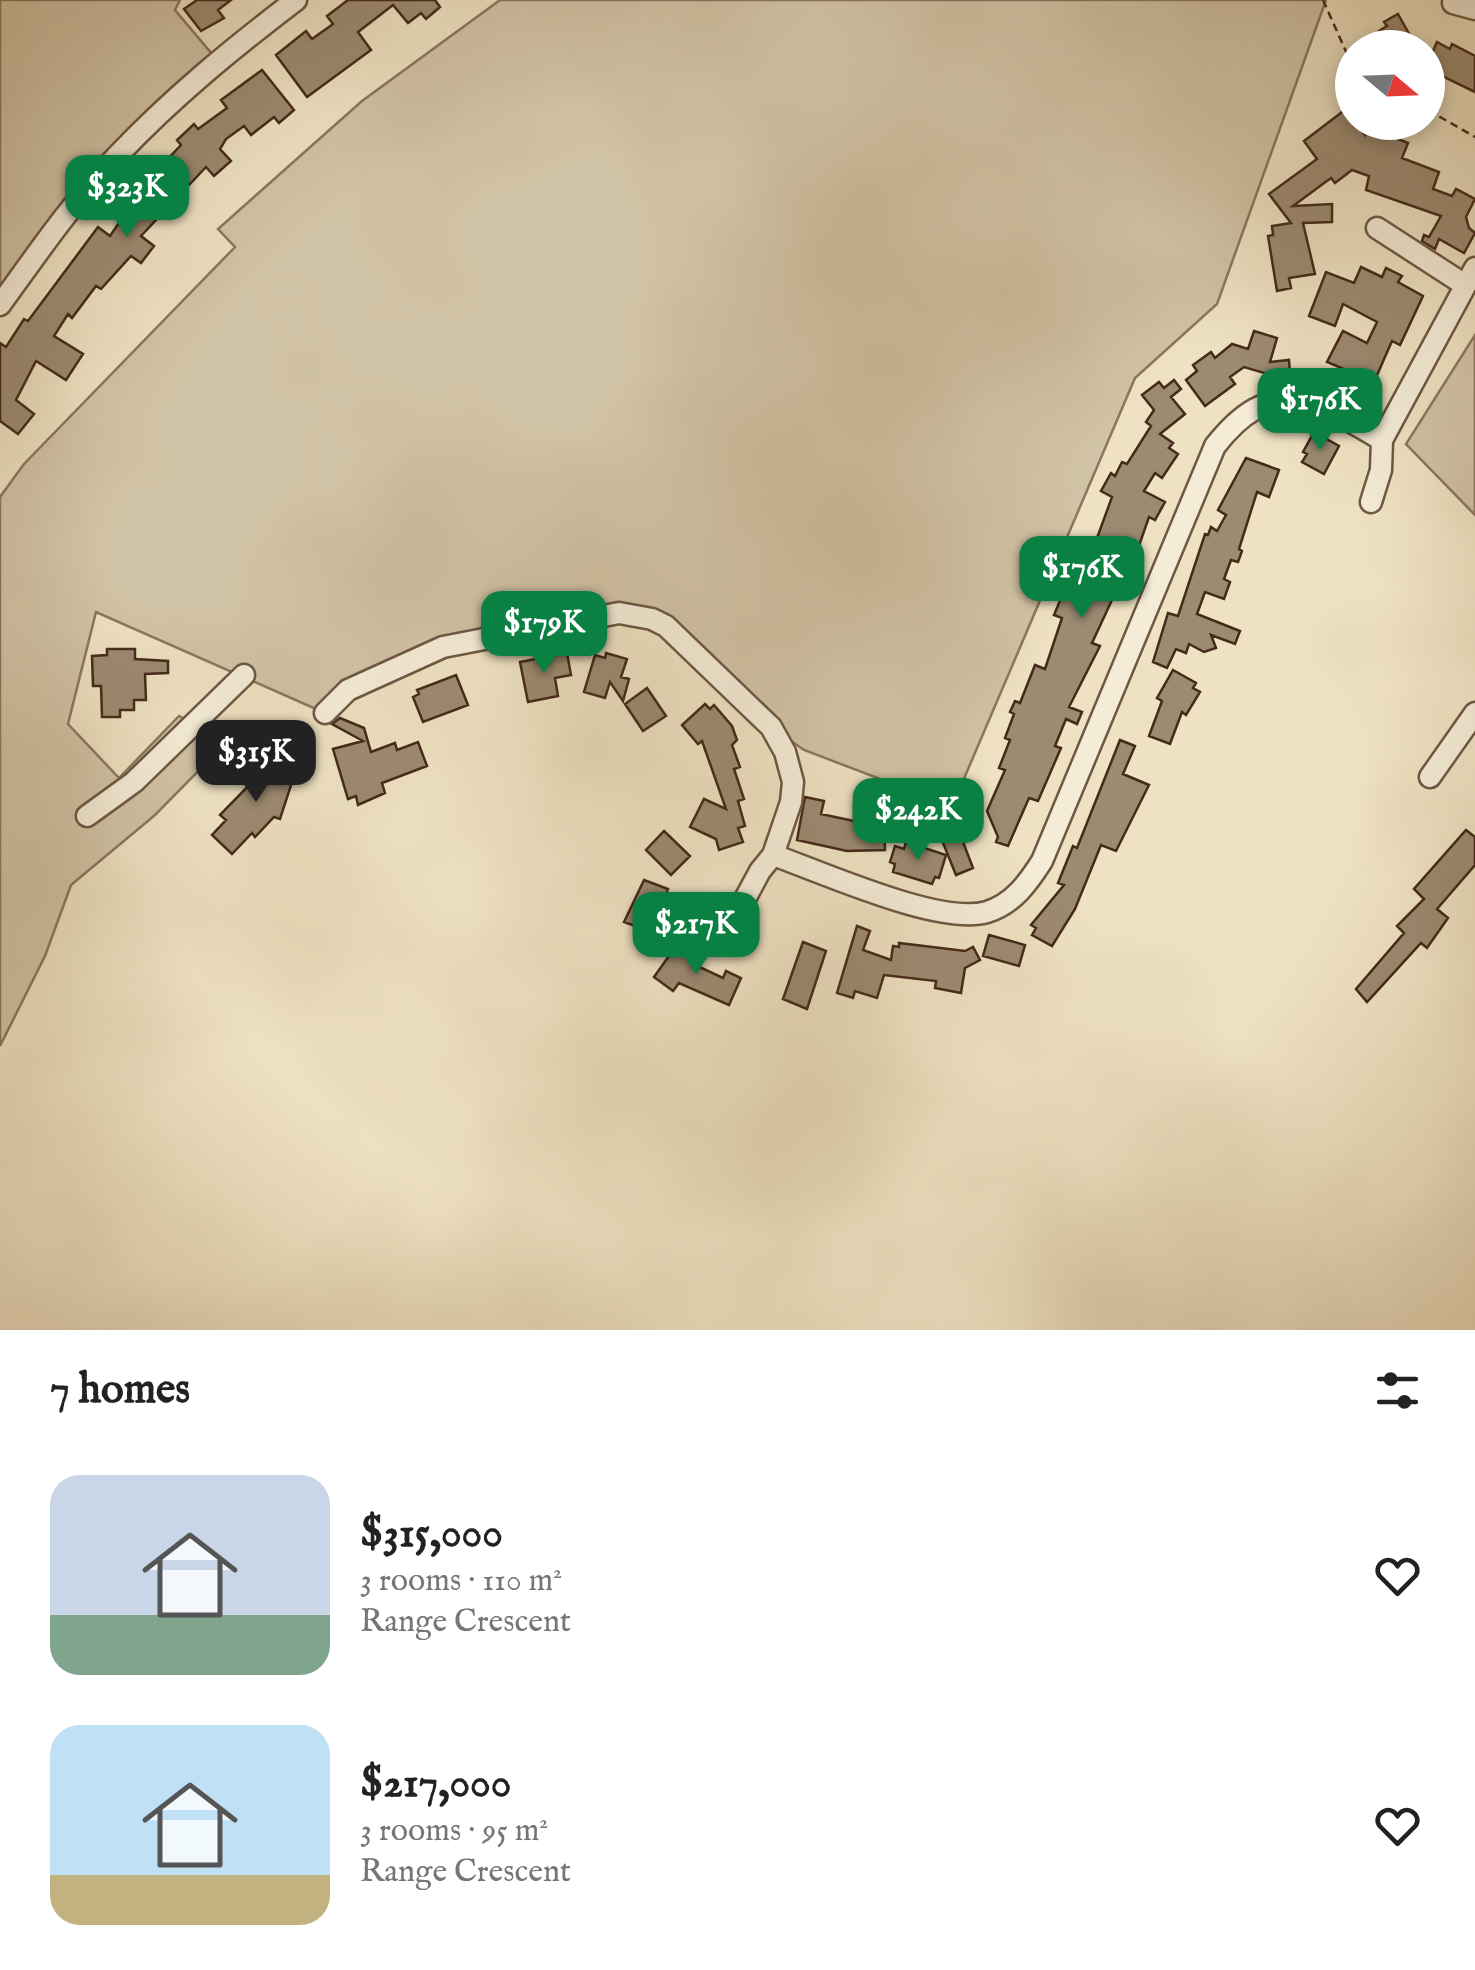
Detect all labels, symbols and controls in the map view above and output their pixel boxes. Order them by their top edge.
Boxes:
north arrow [1335,30,1445,140]
map controls [1335,30,1445,140]
pin: $323K [57,155,197,240]
text: $323K [87,167,167,208]
pin: $176K [1250,368,1390,453]
text: $176K [1279,380,1361,421]
pin: $176K [1012,536,1152,621]
text: $176K [1041,548,1123,589]
pin: $179K [474,591,614,676]
text: $179K [503,603,585,644]
pin: $315K [186,720,326,805]
text: $315K [218,732,294,773]
pin: $242K [848,778,988,863]
text: $242K [875,790,961,831]
pin: $217K [626,892,766,977]
text: $217K [655,904,737,945]
icon: filters [1370,1363,1425,1418]
text: 7 homes [50,1364,190,1417]
text: $315,000 [360,1508,503,1561]
icon: home [130,1515,250,1635]
icon: heart [1370,1548,1425,1603]
text: 3 rooms · 110 m² [360,1561,562,1602]
text: Range Crescent [360,1602,571,1643]
text: $217,000 [360,1758,511,1811]
icon: home [130,1765,250,1885]
icon: heart [1370,1798,1425,1853]
text: 3 rooms · 95 m² [360,1811,548,1852]
text: Range Crescent [360,1852,571,1893]

